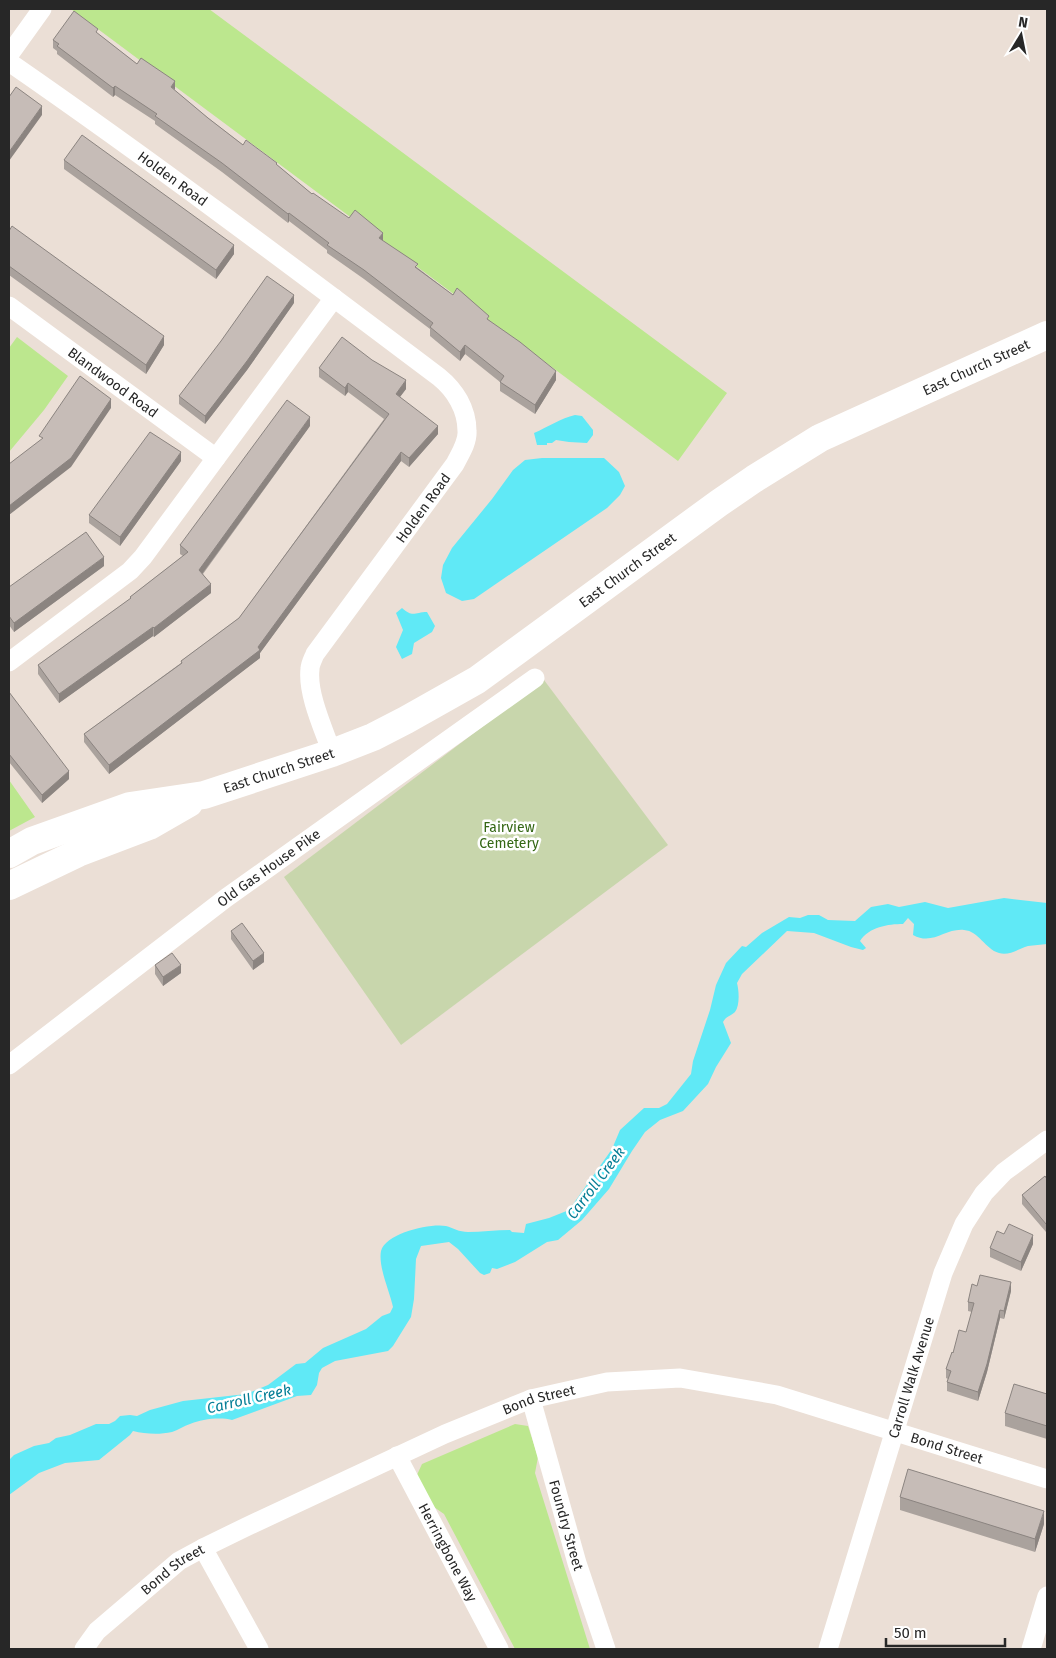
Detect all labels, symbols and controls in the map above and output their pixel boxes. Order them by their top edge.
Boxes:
north arrow [996,10,1046,60]
text: N [1017,14,1029,32]
street label: Holden Road [134,148,211,210]
street label: East Church Street [920,336,1033,399]
street label: Blandwood Road [64,344,161,421]
street label: Holden Road [392,470,454,546]
street label: East Church Street [576,529,680,611]
street label: East Church Street [221,745,338,797]
park label: Fairview Cemetery [479,819,539,852]
street label: Old Gas House Pike [214,826,324,911]
water label: Carroll Creek [563,1143,629,1223]
street label: Carroll Walk Avenue [885,1315,938,1440]
water label: Carroll Creek [205,1381,293,1417]
street label: Bond Street [500,1381,578,1419]
street label: Bond Street [908,1429,986,1468]
street label: Foundry Street [545,1478,587,1574]
street label: Herringbone Way [415,1500,481,1605]
street label: Bond Street [138,1540,208,1599]
scale bar [886,1616,1005,1648]
text: 50 m [894,1624,927,1642]

